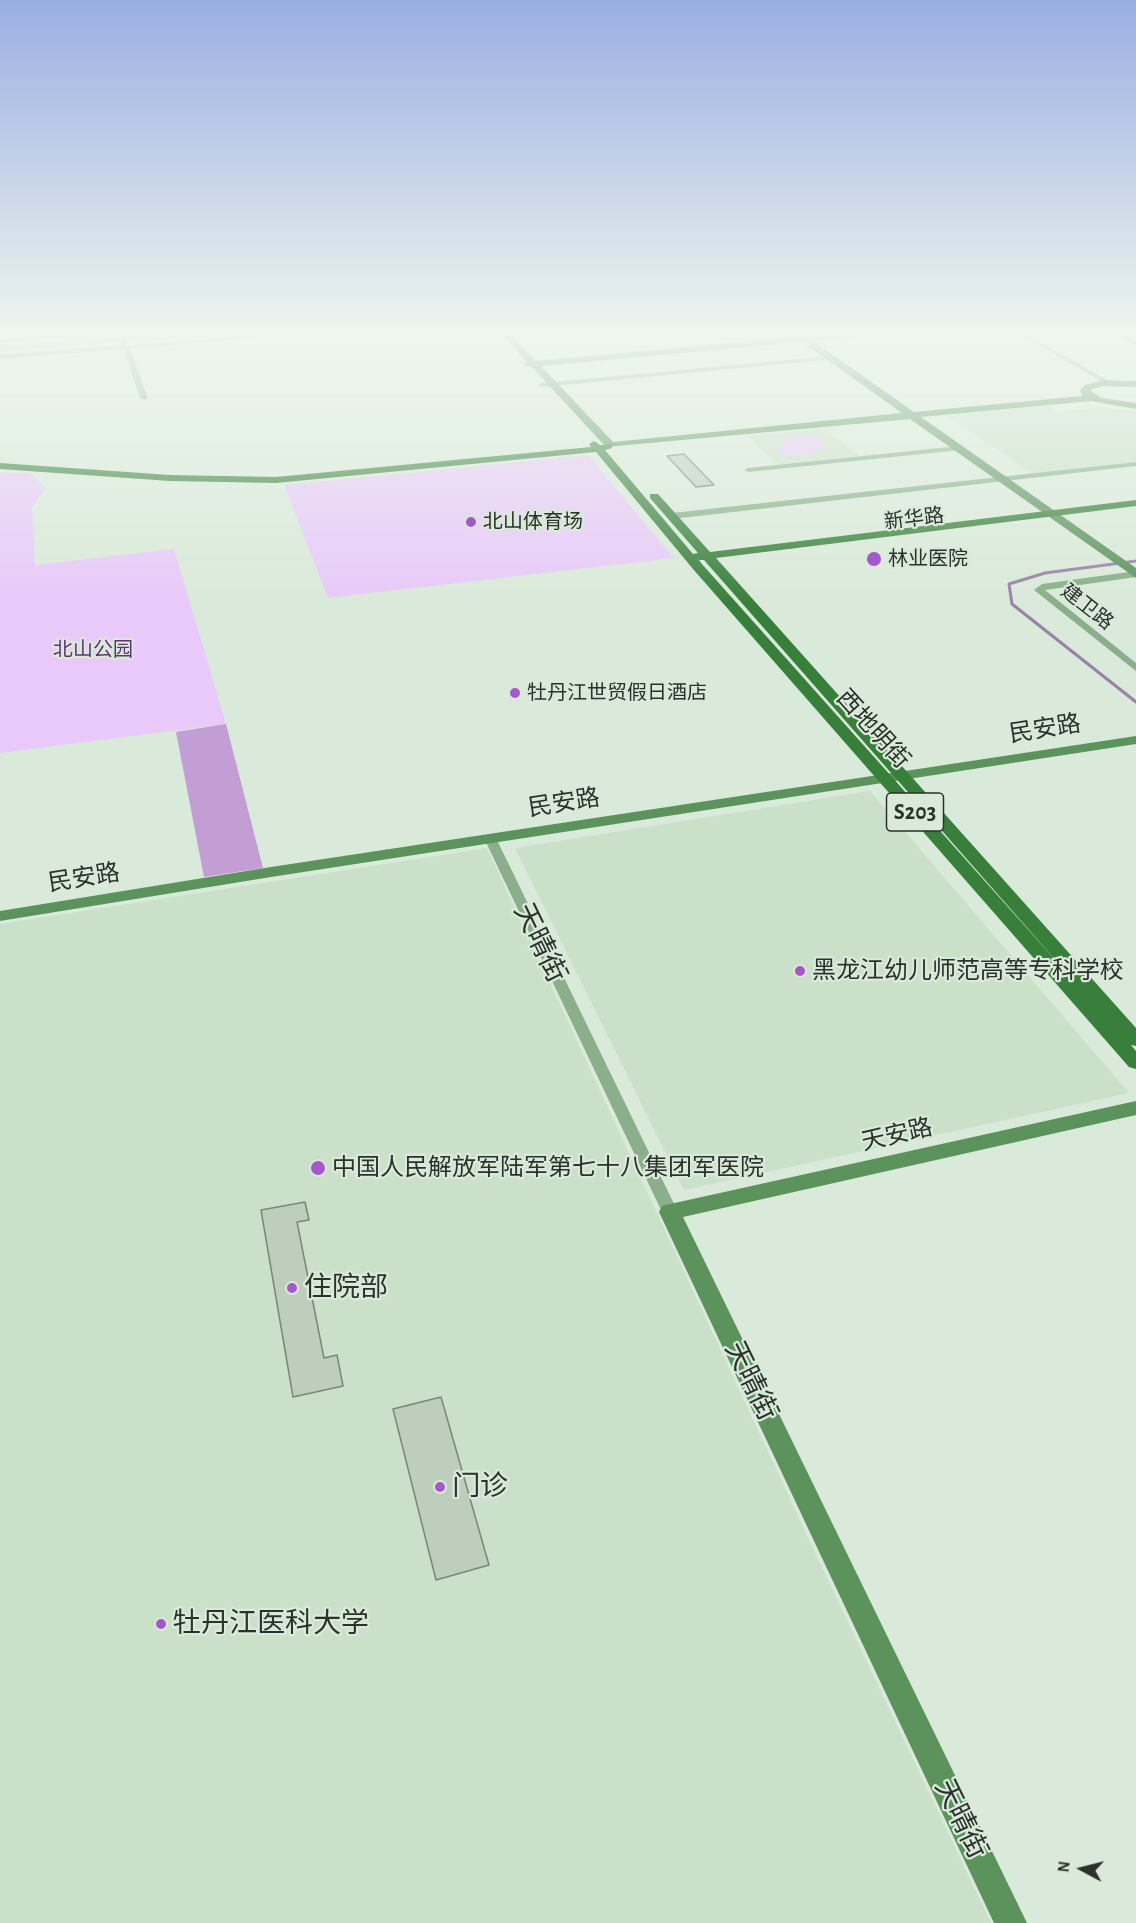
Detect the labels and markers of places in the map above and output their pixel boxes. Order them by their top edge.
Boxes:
place label: 北山体育场 [483,510,583,534]
marker: 北山体育场 [464,515,478,529]
place label: 林业医院 [888,547,968,571]
marker: 林业医院 [865,550,883,568]
place label: 牡丹江世贸假日酒店 [527,681,707,705]
marker: 牡丹江世贸假日酒店 [508,686,522,700]
place label: 黑龙江幼儿师范高等专科学校 [812,957,1124,985]
marker: 黑龙江幼儿师范高等专科学校 [793,964,807,978]
place label: 中国人民解放军陆军第七十八集团军医院 [332,1154,764,1182]
marker: 中国人民解放军陆军第七十八集团军医院 [309,1159,327,1177]
place label: 住院部 [304,1271,388,1305]
marker: 住院部 [285,1281,299,1295]
place label: 门诊 [452,1470,508,1504]
marker: 门诊 [433,1480,447,1494]
place label: 牡丹江医科大学 [173,1607,369,1641]
marker: 牡丹江医科大学 [154,1617,168,1631]

